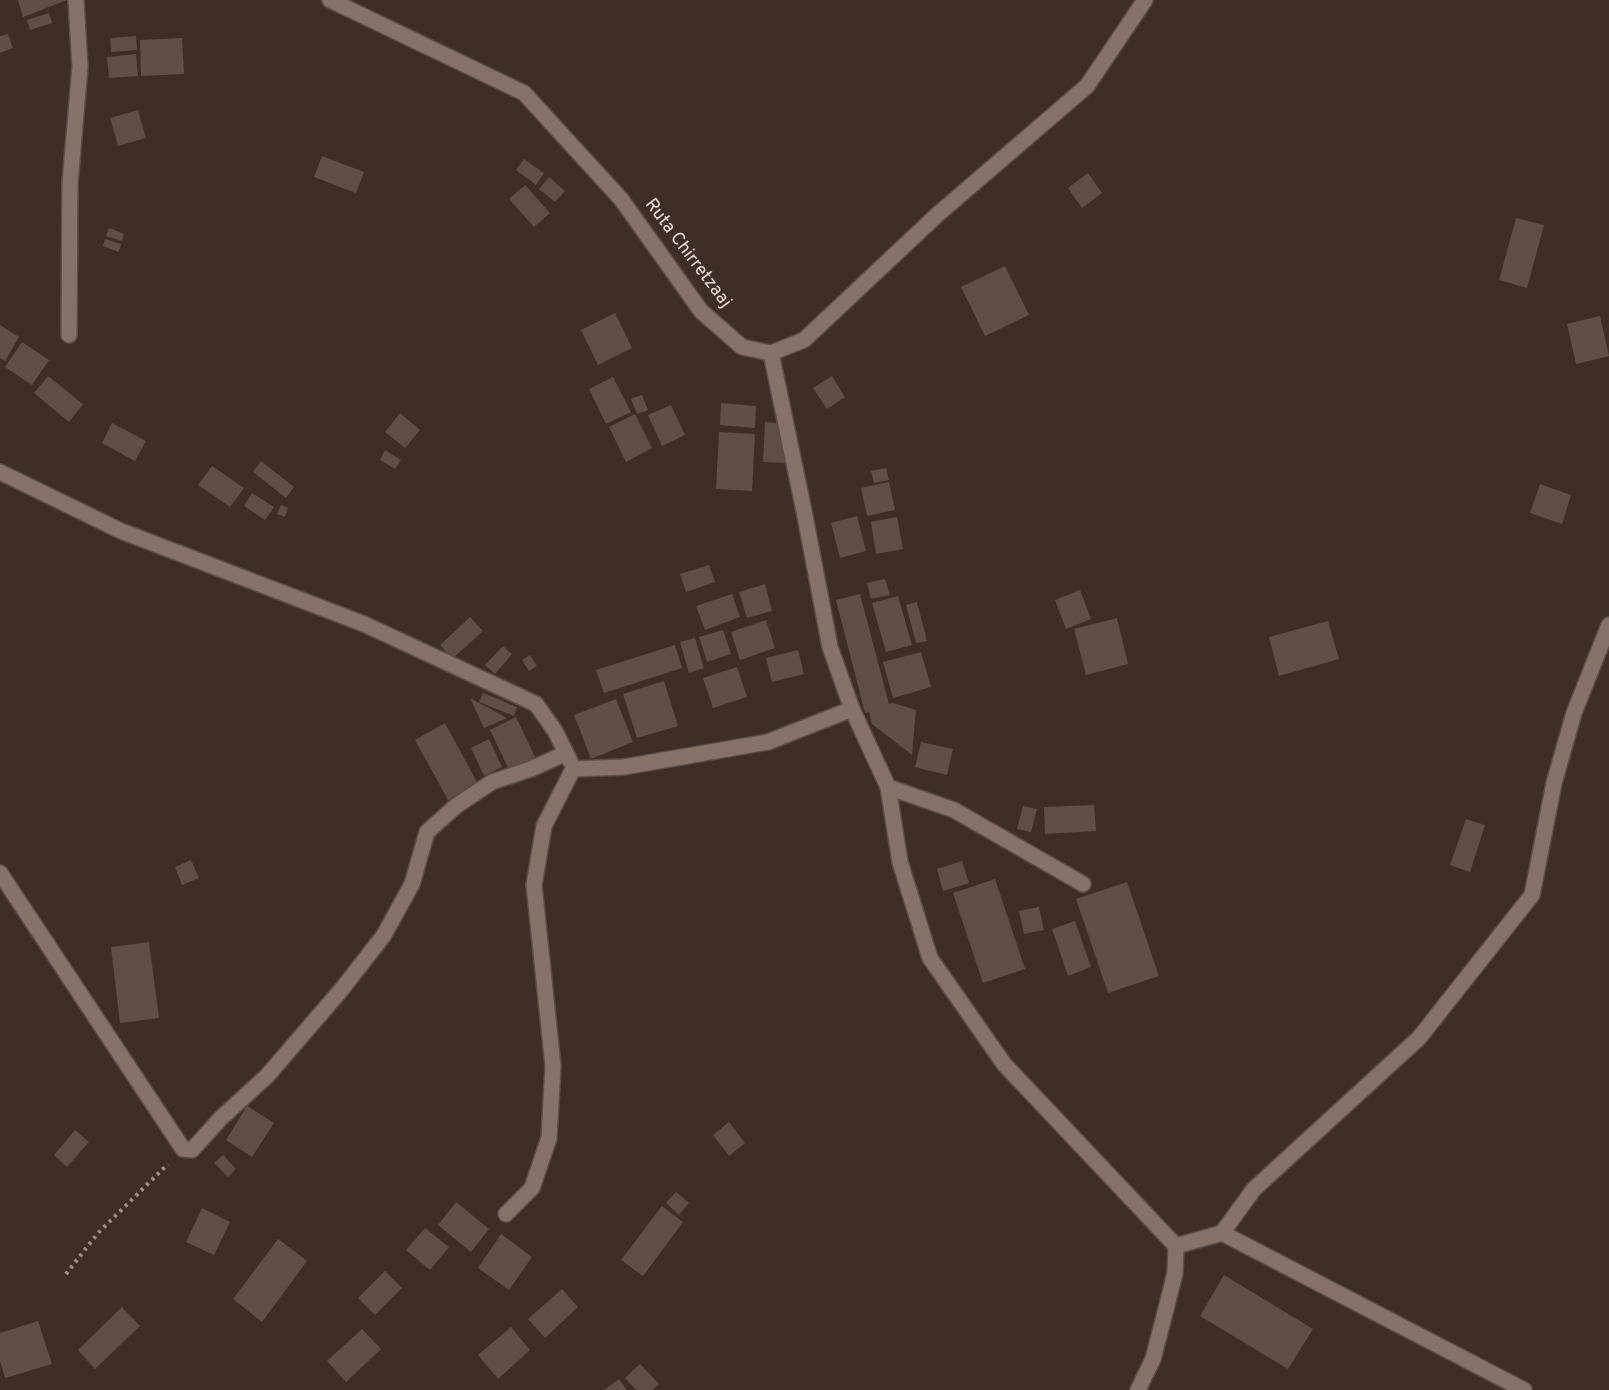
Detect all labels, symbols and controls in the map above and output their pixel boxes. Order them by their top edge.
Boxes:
street label: Ruta Chirretzaaj [639,195,735,313]

